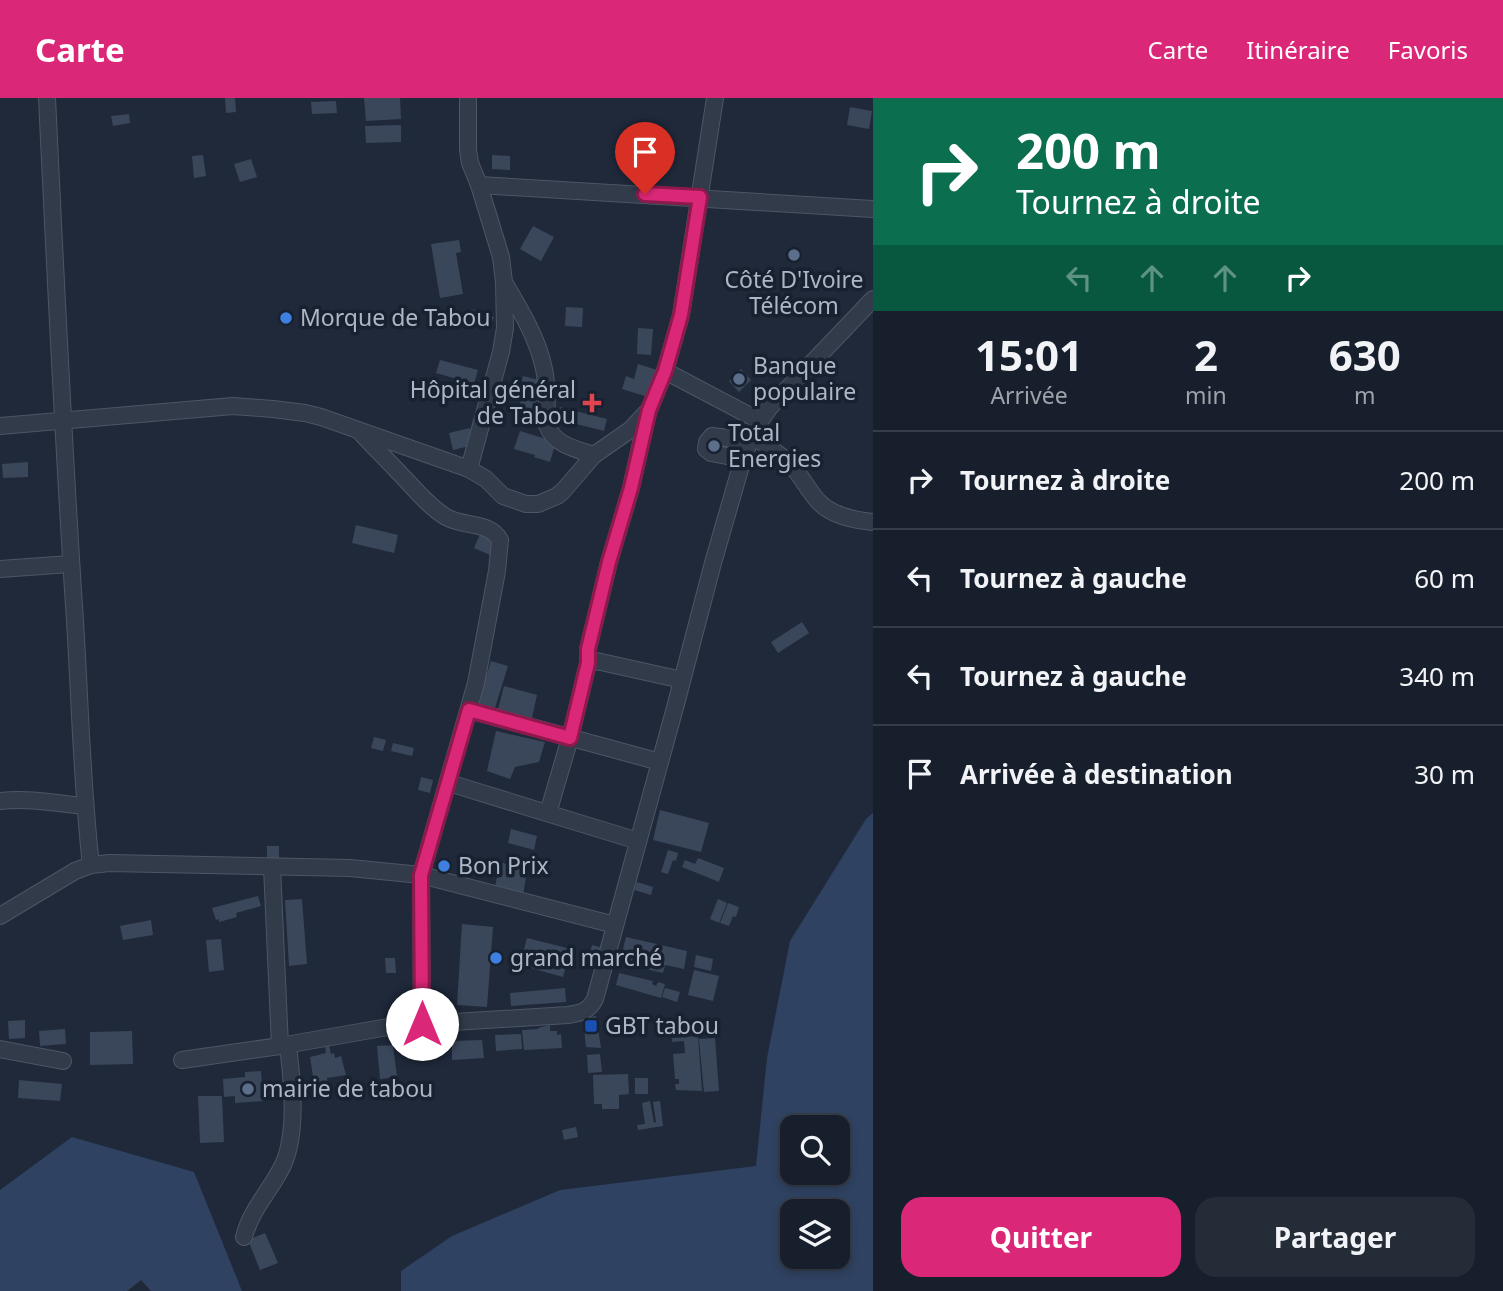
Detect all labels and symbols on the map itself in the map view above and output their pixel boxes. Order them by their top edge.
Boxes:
pin [615,122,675,194]
marker: Côté D'Ivoire Télécom [786,247,802,263]
place label: Côté D'Ivoire Télécom [724,263,864,321]
place label: Morque de Tabou [300,301,490,333]
marker: Morque de Tabou [278,310,294,326]
place label: Banque populaire [753,349,856,407]
marker: Banque populaire [731,371,747,387]
place label: Hôpital général de Tabou [410,373,576,431]
marker: Hôpital général de Tabou [582,393,602,413]
place label: Total Energies [728,416,821,474]
marker: Total Energies [706,438,722,454]
place label: Bon Prix [458,849,549,881]
marker: Bon Prix [436,858,452,874]
place label: grand marché [510,941,662,973]
marker: grand marché [488,950,504,966]
position arrow [385,987,459,1061]
place label: GBT tabou [605,1009,719,1041]
marker: GBT tabou [583,1018,599,1034]
place label: mairie de tabou [262,1072,433,1104]
marker: mairie de tabou [240,1081,256,1097]

